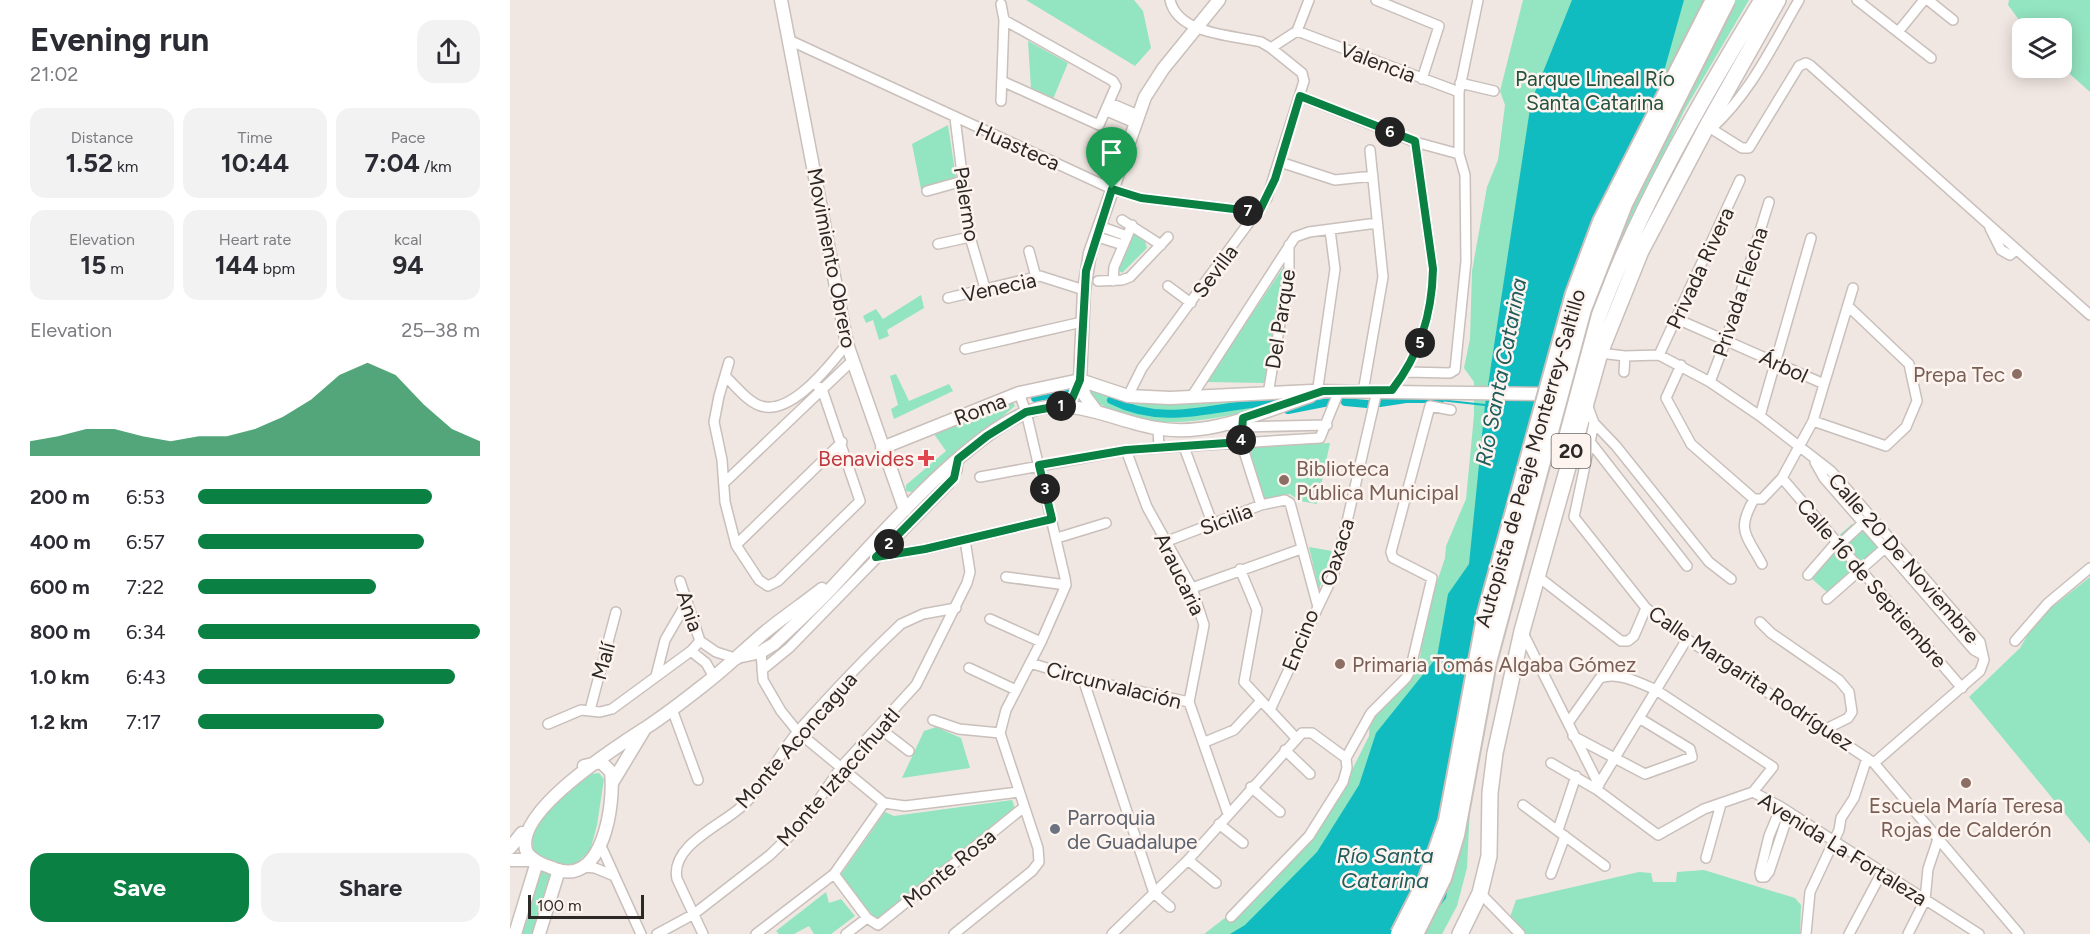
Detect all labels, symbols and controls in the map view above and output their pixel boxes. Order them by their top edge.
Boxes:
map controls [2012,18,2072,78]
button: layers [2012,18,2072,78]
text: Evening run [30,20,209,59]
button: share [417,20,480,83]
street label: Valencia [1337,36,1419,88]
text: 21:02 [30,62,79,86]
park label: Parque Lineal Río Santa Catarina [1515,66,1675,115]
street label: Huasteca [972,116,1064,176]
pin: 6 [1375,117,1405,147]
text: 6 [1385,122,1395,141]
pin [1086,127,1137,189]
text: Distance [71,128,133,147]
text: Time [238,128,272,147]
text: Pace [391,128,425,147]
icon: arrive [1095,136,1128,169]
text: 1.52 [66,147,113,179]
text: 10:44 [221,147,289,179]
text: 7:04 [364,147,420,179]
text: km [113,157,138,176]
text: /km [420,157,452,176]
street label: Palermo [949,165,985,243]
street label: Movimiento Obrero [802,166,862,350]
pin: 7 [1233,196,1263,226]
text: 7 [1244,201,1252,220]
street label: Privada Rivera [1661,203,1739,333]
street label: Privada Flecha [1707,224,1773,360]
text: Elevation [69,230,135,249]
text: Heart rate [219,230,291,249]
text: kcal [394,230,422,249]
street label: Sevilla [1187,240,1243,302]
text: 15 [80,249,106,281]
text: 144 [215,249,259,281]
text: 94 [392,249,424,281]
text: m [106,259,124,278]
text: bpm [259,259,295,278]
street label: Venecia [960,267,1038,307]
street label: Del Parque [1260,267,1300,371]
water label: Río Santa Catarina [1470,276,1532,468]
street label: Autopista de Peaje Monterrey-Saltillo [1470,286,1590,630]
text: Elevation [30,318,112,342]
text: 25–38 m [401,318,480,342]
pin: 5 [1405,328,1435,358]
text: 5 [1415,333,1425,352]
street label: Árbol [1756,344,1812,388]
place label: Prepa Tec [1913,362,2005,387]
marker: Prepa Tec [2010,367,2024,381]
street label: Roma [950,388,1010,430]
pin: 1 [1046,391,1076,421]
text: 1 [1058,396,1064,415]
pin: 4 [1226,425,1256,455]
text: 4 [1236,430,1246,449]
road number: 20 [1552,434,1590,468]
place label: Benavides [818,446,914,471]
marker: Benavides [919,451,933,465]
place label: Biblioteca Pública Municipal [1296,456,1459,505]
street label: Calle 20 De Noviembre [1823,468,1985,648]
marker: Biblioteca Pública Municipal [1277,473,1291,487]
pin: 3 [1030,474,1060,504]
text: 3 [1041,479,1049,498]
text: 200 m [30,485,90,509]
text: 6:53 [126,485,165,509]
street label: Calle 16 de Septiembre [1792,493,1952,673]
street label: Sicilia [1196,498,1256,540]
street label: Oaxaca [1315,515,1359,589]
pin: 2 [874,529,904,559]
street label: Araucaria [1149,529,1211,619]
text: 400 m [30,530,91,554]
text: 6:57 [126,530,165,554]
text: 2 [884,534,894,553]
text: 600 m [30,575,90,599]
text: 7:22 [126,575,164,599]
street label: Ania [671,587,709,635]
street label: Calle Margarita Rodríguez [1644,600,1858,756]
street label: Encino [1276,606,1324,674]
text: 800 m [30,620,90,644]
text: 6:34 [126,620,166,644]
street label: Malí [586,638,620,683]
place label: Primaria Tomás Algaba Gómez [1352,652,1636,677]
street label: Circunvalación [1044,656,1184,714]
marker: Primaria Tomás Algaba Gómez [1333,657,1347,671]
text: 1.0 km [30,665,89,689]
text: 6:43 [126,665,166,689]
street label: Monte Aconcagua [730,667,862,813]
street label: Monte Iztaccíhuatl [771,703,905,851]
text: 1.2 km [30,710,88,734]
text: 7:17 [126,710,161,734]
marker: Escuela María Teresa Rojas de Calderón [1959,776,1973,790]
street label: Avenida La Fortaleza [1754,787,1932,911]
place label: Escuela María Teresa Rojas de Calderón [1869,793,2063,842]
place label: Parroquia de Guadalupe [1067,805,1198,854]
marker: Parroquia de Guadalupe [1048,822,1062,836]
street label: Monte Rosa [898,823,1000,913]
water label: Río Santa Catarina [1336,842,1434,894]
button: Save [30,853,249,922]
button: Share [261,853,480,922]
scale bar [528,892,644,920]
text: 100 m [537,896,582,915]

